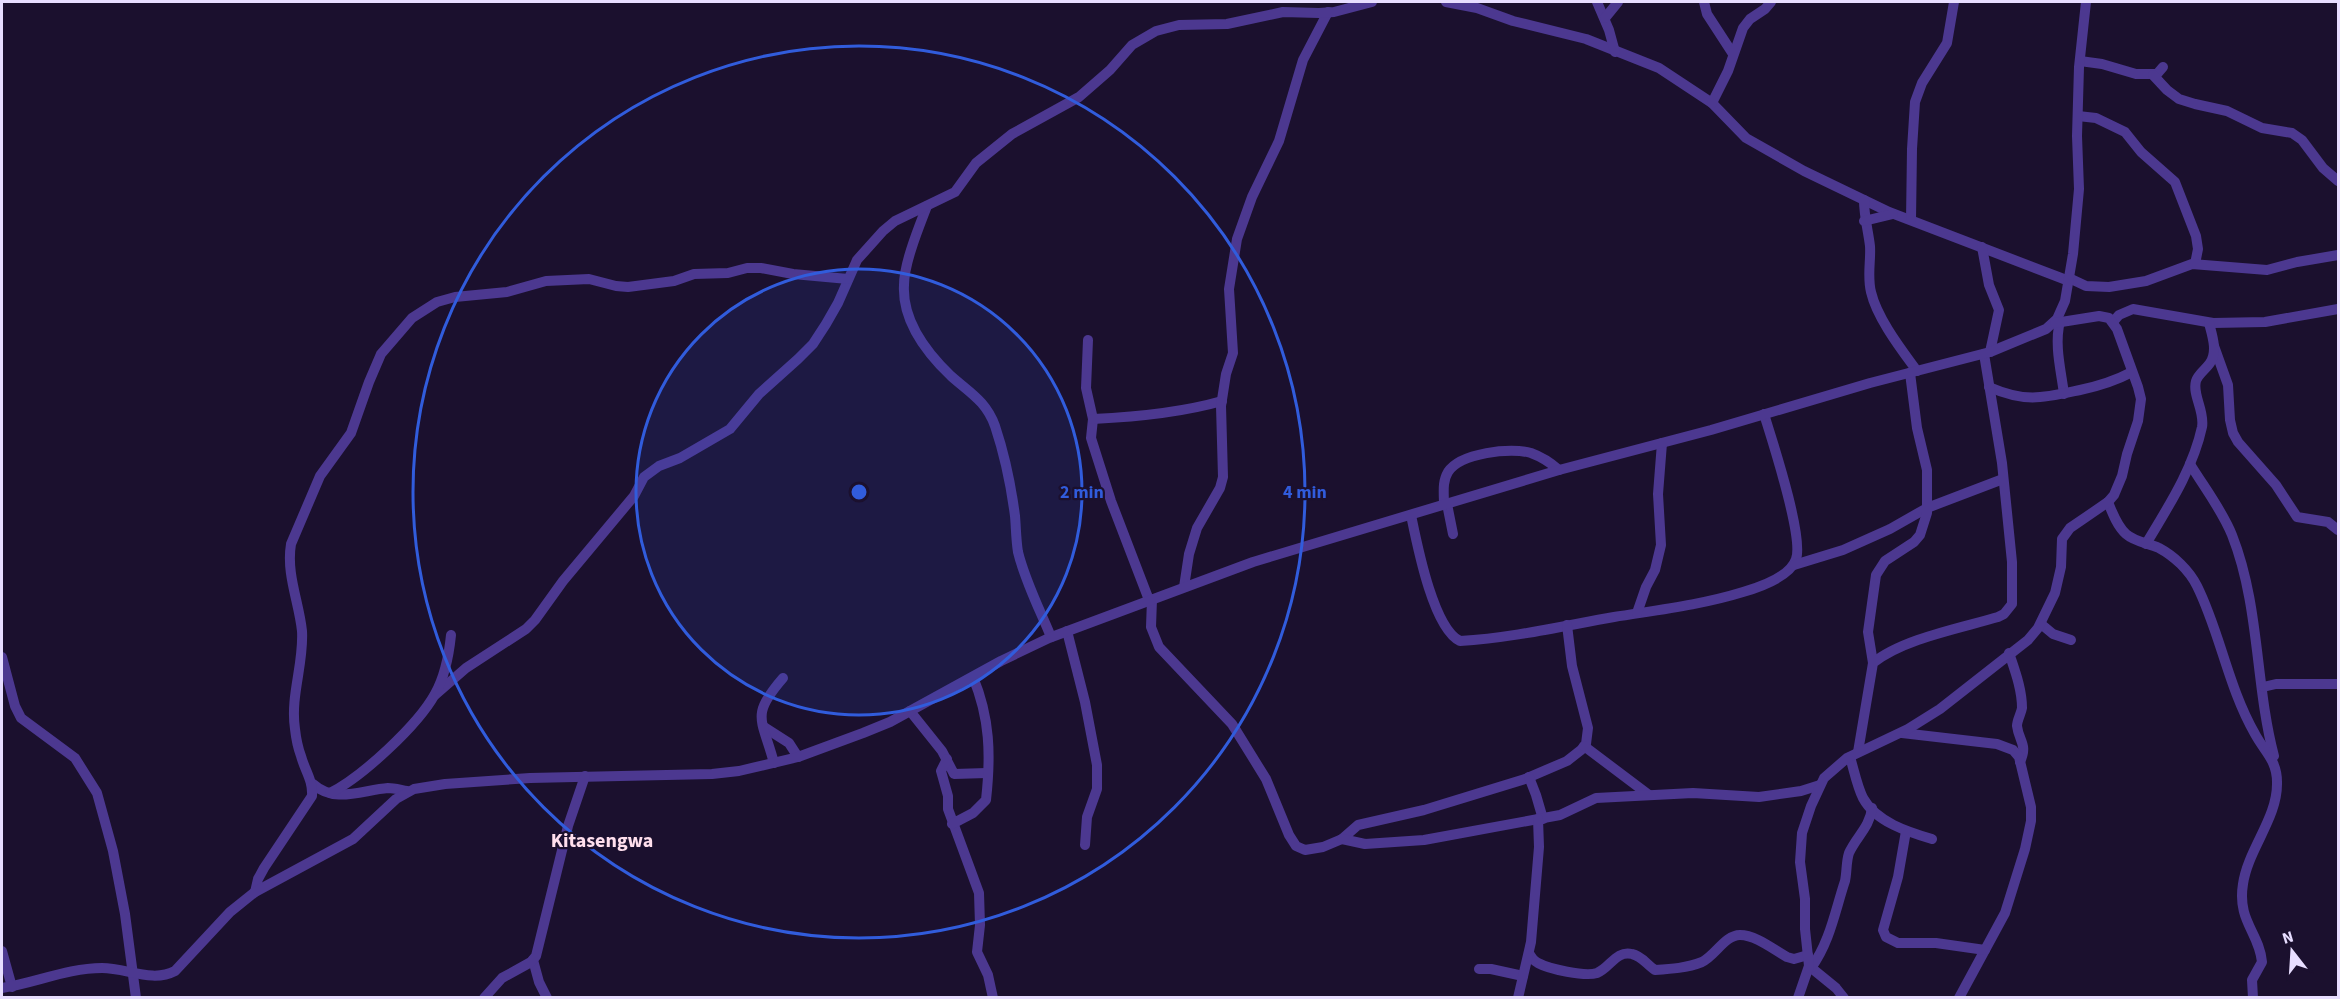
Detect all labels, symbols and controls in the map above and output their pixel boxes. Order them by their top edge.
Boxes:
text: 2 min [1060,480,1104,505]
text: 4 min [1283,480,1327,505]
centre of rings [849,482,869,502]
district label: Kitasengwa [551,827,653,855]
north arrow [2262,921,2322,981]
text: N [2280,926,2296,950]

